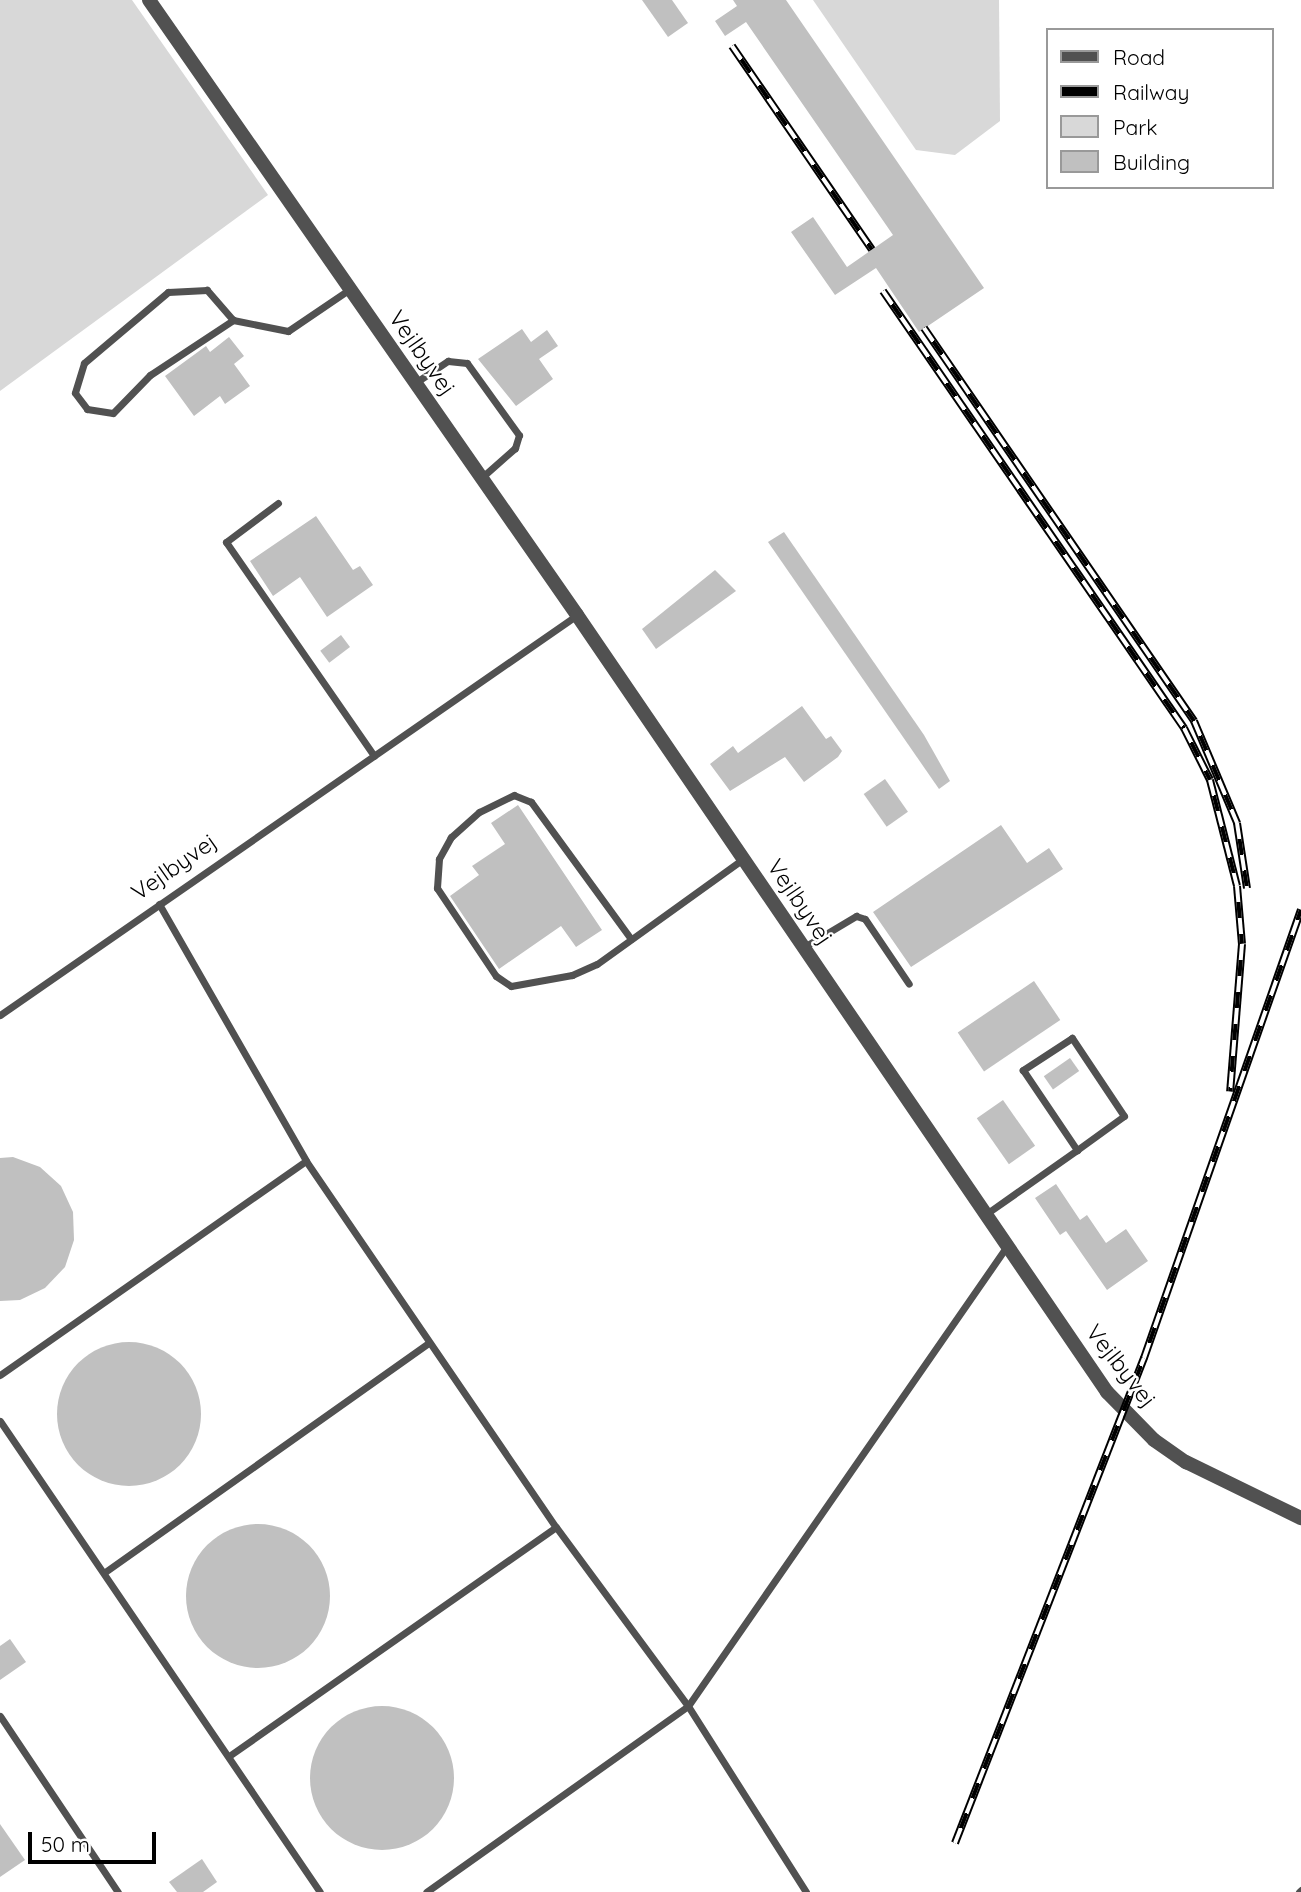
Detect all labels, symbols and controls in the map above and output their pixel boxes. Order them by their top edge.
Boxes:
legend [1046,28,1273,189]
text: Road [1113,44,1165,70]
text: Railway [1113,79,1189,105]
text: Park [1113,114,1157,140]
text: Building [1113,149,1190,175]
street label: Vejlbyvej [383,305,461,401]
street label: Vejlbyvej [126,828,222,906]
street label: Vejlbyvej [761,854,839,950]
street label: Vejlbyvej [1080,1319,1162,1413]
scale bar [32,1818,159,1862]
text: 50 m [41,1831,90,1857]

